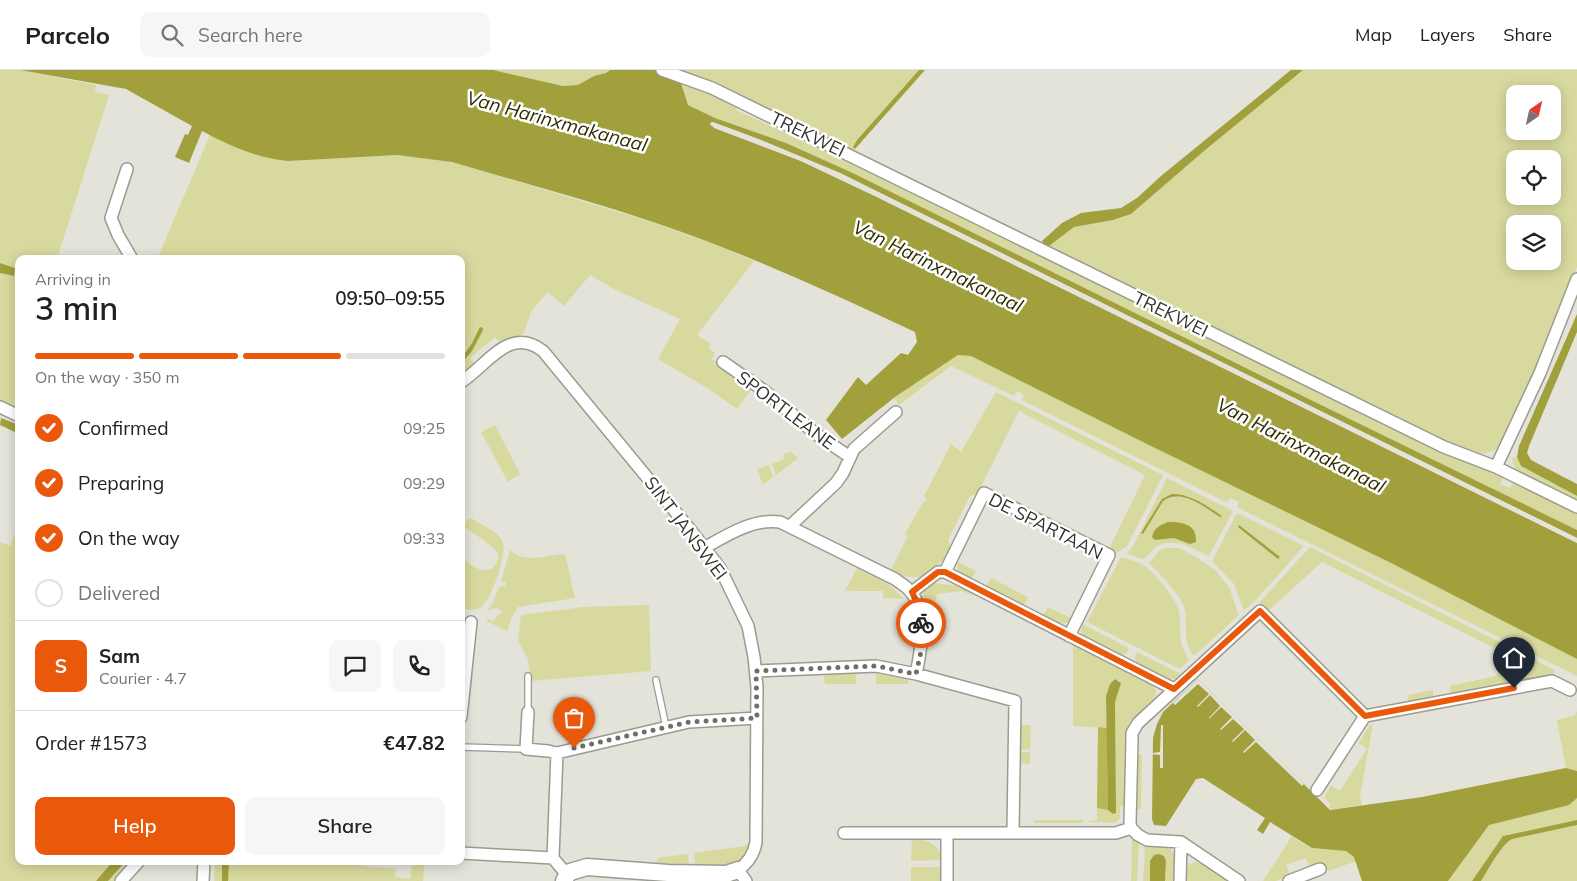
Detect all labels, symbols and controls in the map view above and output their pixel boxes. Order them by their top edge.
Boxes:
search box [140,12,490,57]
text: Parcelo [25,20,110,50]
icon: search [158,21,186,49]
text: Search here [198,23,302,47]
text: Map [1355,23,1392,46]
text: Layers [1420,23,1475,46]
text: Share [1503,23,1552,46]
water label: Van Harinxmakanaal [464,85,650,157]
north arrow [1506,85,1561,140]
map controls [1506,85,1561,270]
street label: TREKWEI [767,106,849,162]
button: locate [1506,150,1561,205]
water label: Van Harinxmakanaal [849,214,1027,318]
button: layers [1506,215,1561,270]
text: Arriving in [35,269,111,289]
text: 09:50–09:55 [335,286,445,310]
street label: TREKWEI [1130,286,1212,342]
text: 3 min [35,288,118,328]
street label: SPORTLEANE [732,366,840,454]
text: On the way · 350 m [35,367,180,387]
water label: Van Harinxmakanaal [1213,392,1390,498]
icon: check [35,414,63,442]
text: Confirmed [78,416,169,440]
text: 09:25 [403,418,445,438]
icon: check [35,469,63,497]
text: Preparing [78,471,164,495]
street label: SINT JANSWEI [640,472,732,584]
text: 09:29 [403,473,445,493]
street label: DE SPARTAAN [985,487,1107,565]
icon: check [35,524,63,552]
text: On the way [78,526,180,550]
text: 09:33 [403,528,445,548]
text: Delivered [78,581,160,605]
courier [896,598,946,648]
icon: bike [907,609,935,637]
pin [1493,637,1535,688]
button: chat [329,640,381,692]
button: phone [393,640,445,692]
text: Sam [99,644,140,668]
icon: home [1500,644,1528,672]
text: S [55,654,67,678]
text: Courier · 4.7 [99,668,187,688]
pin [553,697,595,748]
icon: bag [560,704,588,732]
text: Order #1573 [35,731,147,755]
text: €47.82 [383,731,445,755]
button: Help [35,797,235,855]
button: Share [245,797,445,855]

